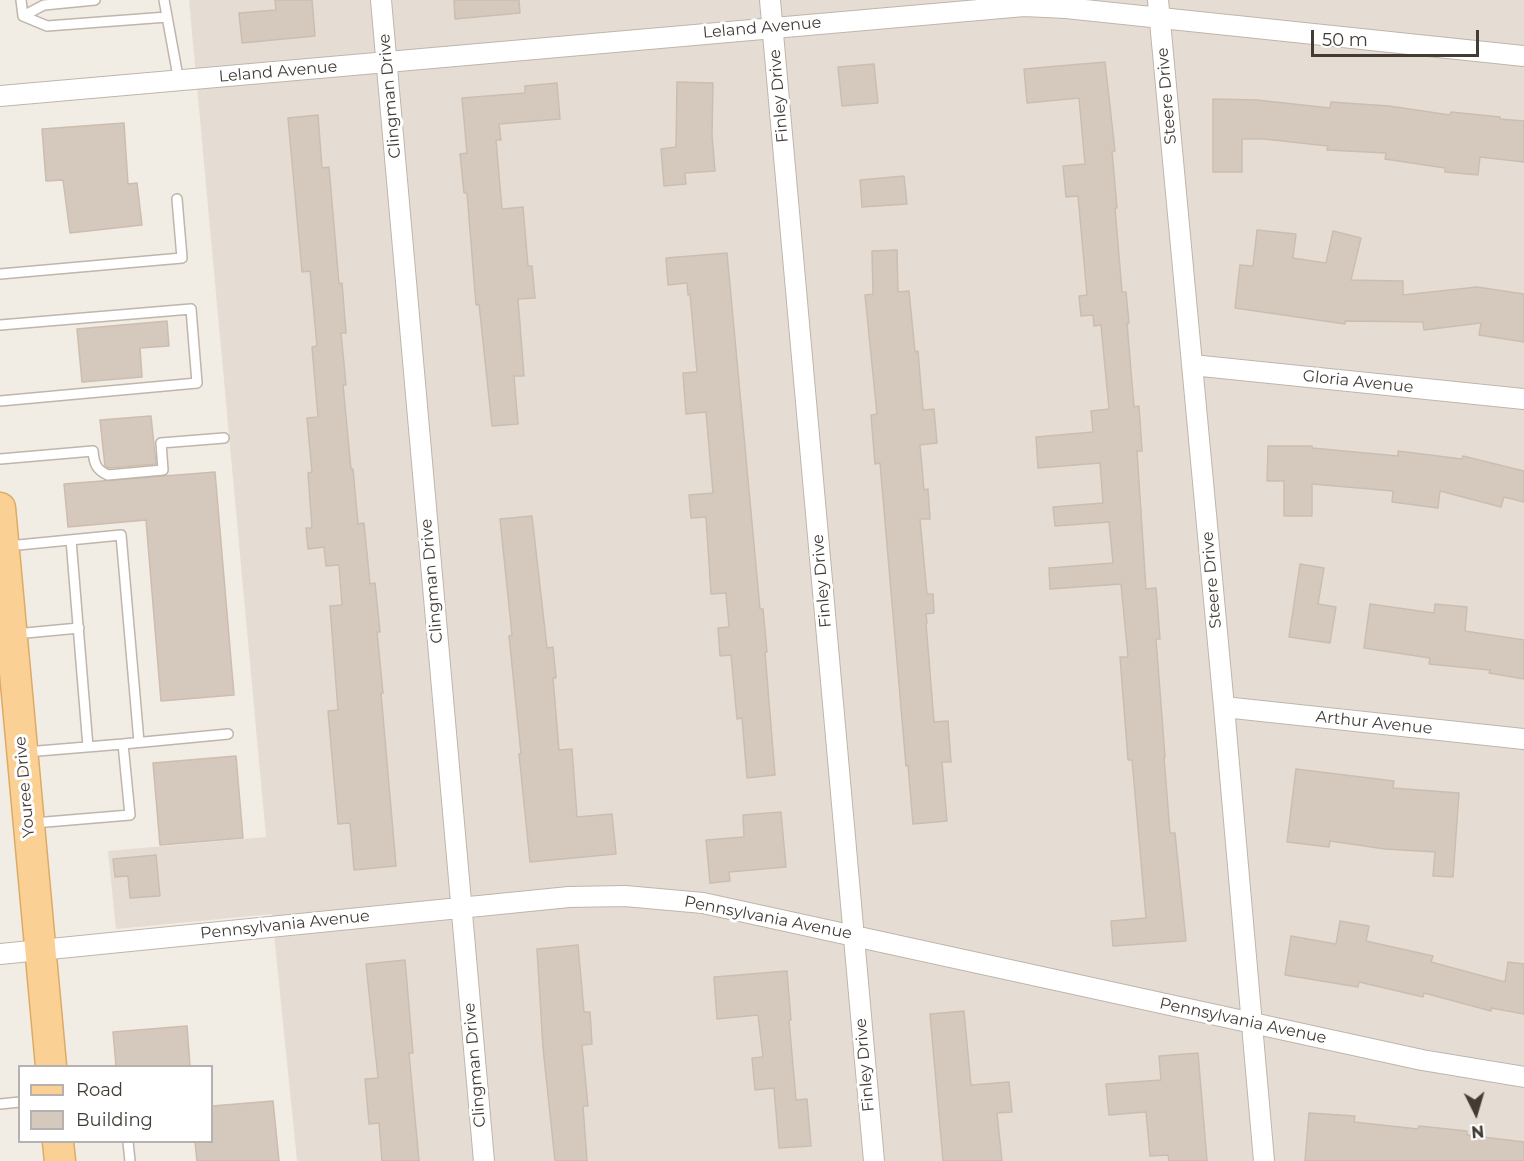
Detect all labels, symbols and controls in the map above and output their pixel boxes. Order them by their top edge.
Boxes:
street label: Leland Avenue [702,13,822,43]
scale bar [1314,18,1482,56]
text: 50 m [1322,29,1368,51]
street label: Clingman Drive [375,33,405,159]
street label: Steere Drive [1153,47,1181,145]
street label: Finley Drive [765,48,793,144]
street label: Leland Avenue [218,57,338,87]
street label: Gloria Avenue [1302,367,1414,397]
street label: Clingman Drive [417,518,447,644]
street label: Steere Drive [1198,531,1226,629]
street label: Finley Drive [808,533,836,629]
street label: Arthur Avenue [1315,707,1433,739]
street label: Youree Drive [11,736,39,838]
street label: Pennsylvania Avenue [683,892,853,944]
street label: Pennsylvania Avenue [199,907,371,943]
street label: Pennsylvania Avenue [1158,994,1328,1048]
street label: Clingman Drive [460,1002,490,1128]
street label: Finley Drive [851,1017,879,1113]
legend [18,1065,213,1143]
text: Road [76,1079,123,1101]
north arrow [1446,1083,1506,1143]
text: Building [76,1109,153,1131]
text: N [1470,1121,1485,1141]

